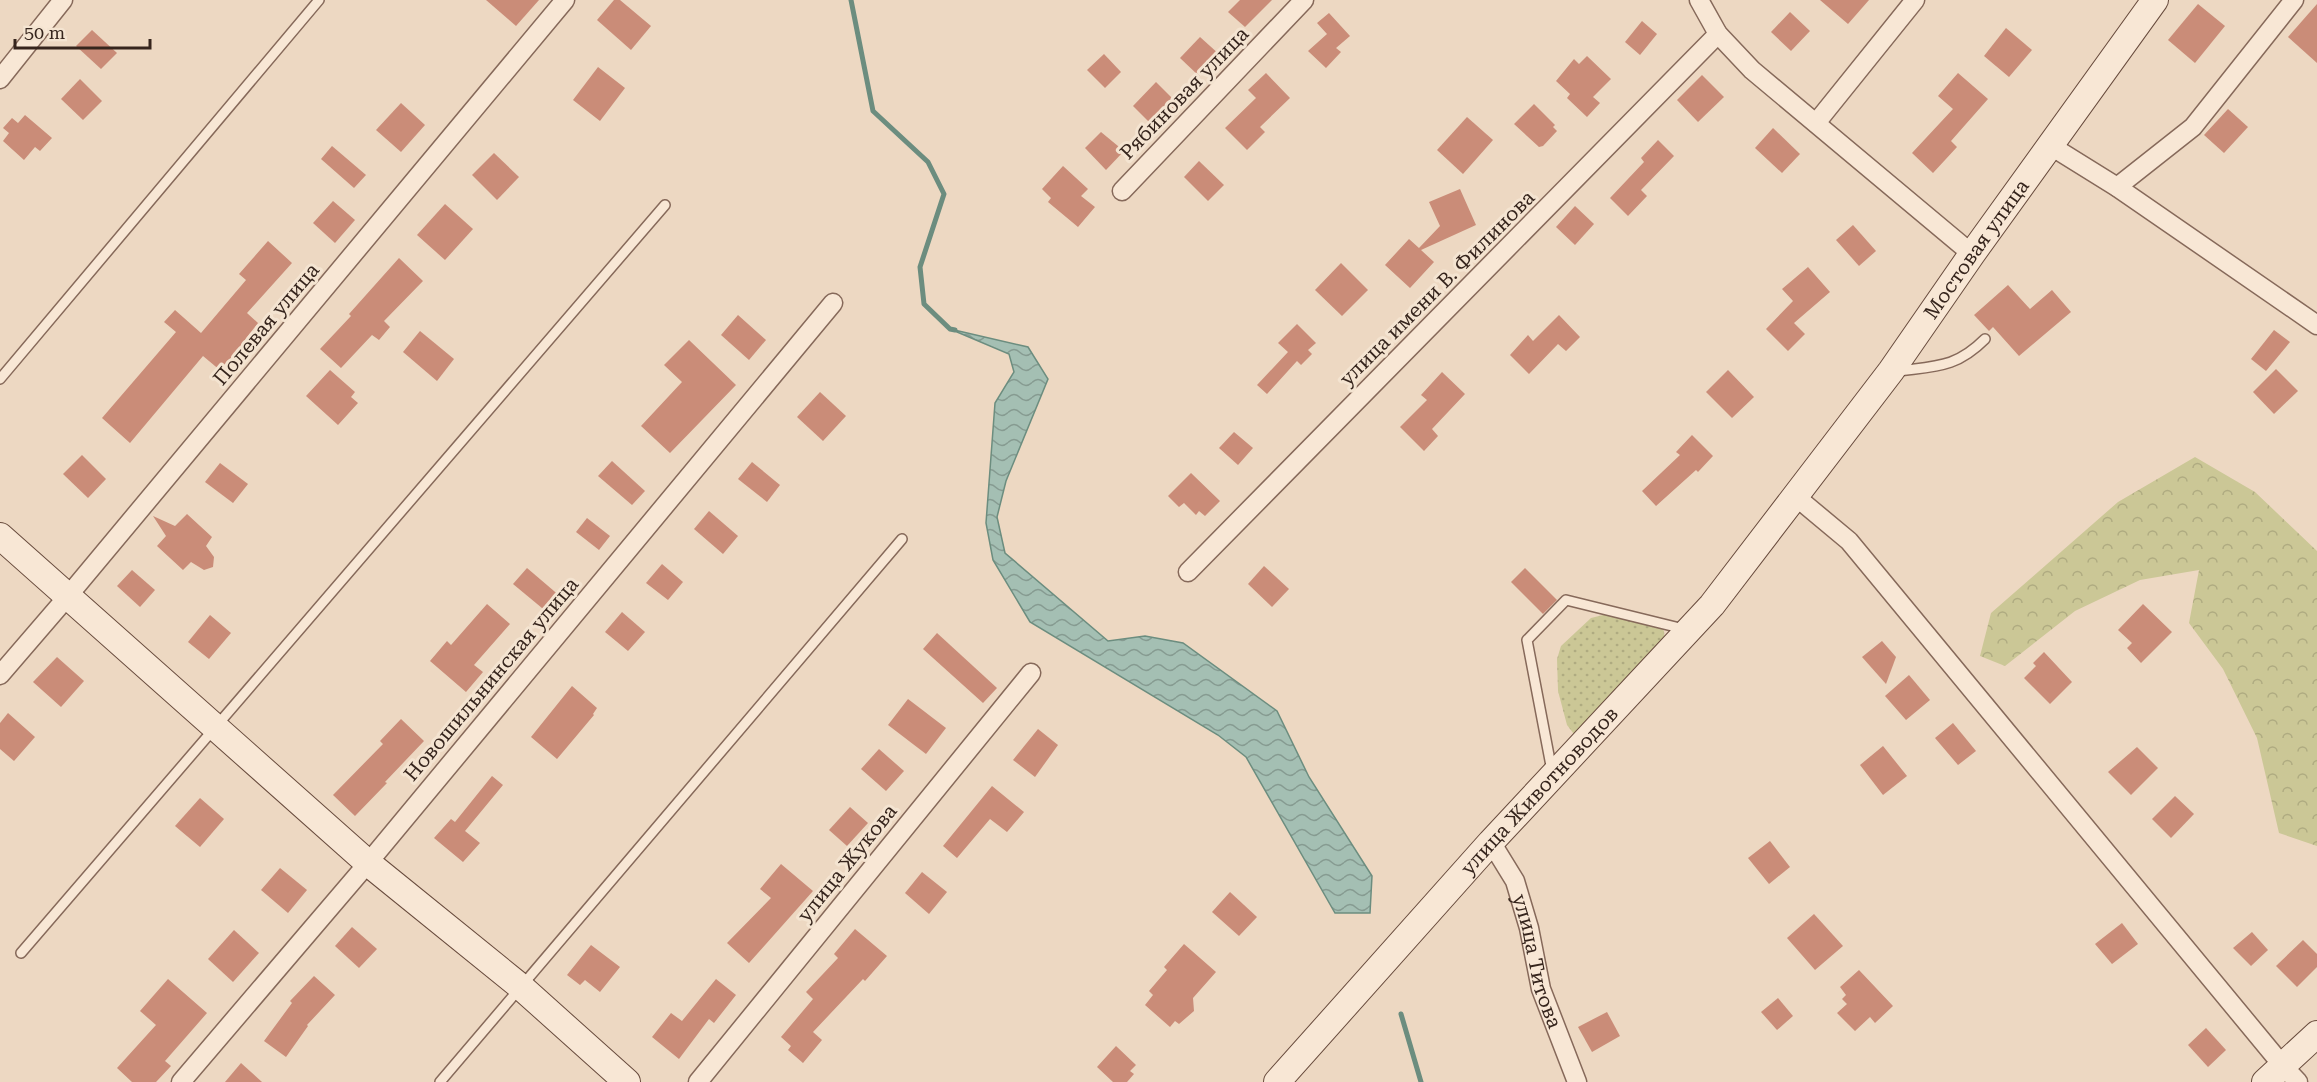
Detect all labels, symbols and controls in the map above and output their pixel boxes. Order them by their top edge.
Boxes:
scale bar [15,12,150,50]
text: 50 m [24,22,65,43]
street label: Рябиновая улица [1115,22,1253,164]
street label: Мостовая улица [1919,174,2034,324]
street label: улица имени В. Филинова [1335,185,1540,390]
street label: Полевая улица [208,258,324,390]
street label: Новошильнинская улица [399,572,583,786]
street label: улица Животноводов [1456,702,1623,880]
street label: улица Жукова [792,799,902,927]
street label: улица Титова [1508,891,1567,1032]

